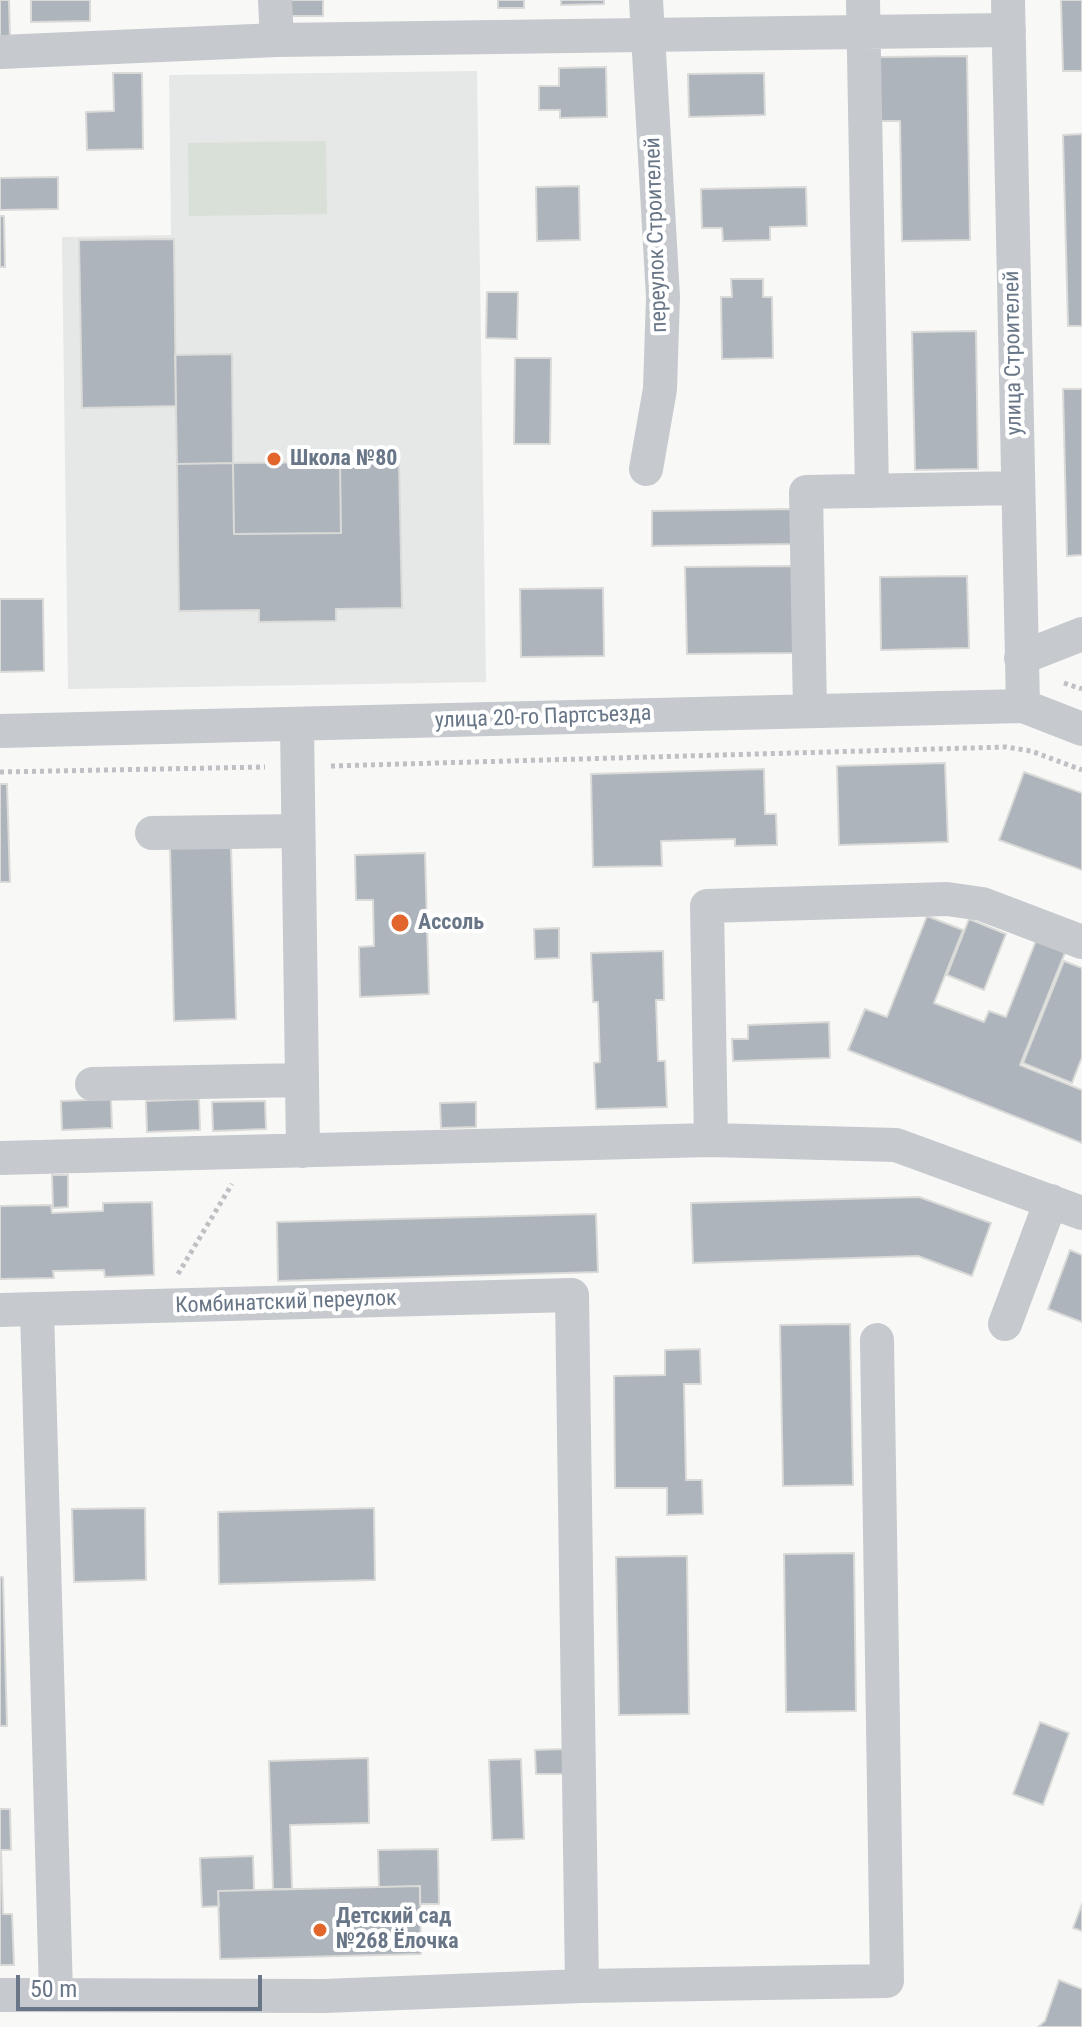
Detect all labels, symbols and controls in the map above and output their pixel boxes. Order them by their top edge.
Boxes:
street label: переулок Строителей [640,137,674,333]
street label: улица Строителей [999,270,1029,436]
place label: Школа №80 [290,446,397,472]
marker: Школа №80 [265,450,283,468]
street label: улица 20-го Партсъезда [434,701,652,735]
place label: Ассоль [418,910,484,936]
marker: Ассоль [389,912,411,934]
street label: Комбинатский переулок [175,1286,397,1320]
place label: Детский сад №268 Ёлочка [336,1904,459,1956]
marker: Детский сад №268 Ёлочка [311,1921,329,1939]
scale bar [20,1959,266,2009]
text: 50 m [30,1975,77,2003]

